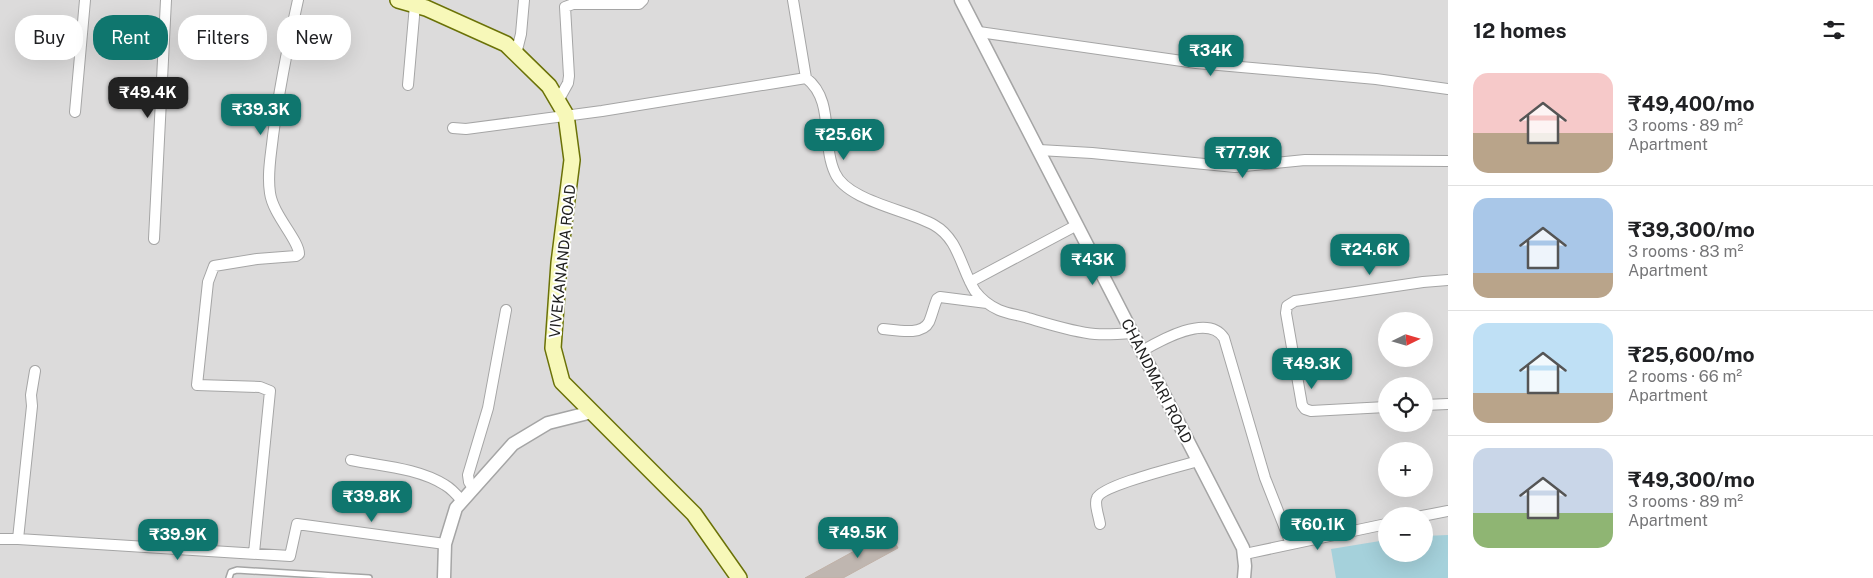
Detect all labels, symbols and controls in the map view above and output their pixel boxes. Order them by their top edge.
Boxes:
chip: Buy [15,15,83,60]
chip: Rent [93,15,168,60]
chip: Filters [178,15,267,60]
chip: New [277,15,351,60]
icon: filters [1820,16,1848,44]
text: 12 homes [1473,18,1567,43]
pin: ₹34K [1181,34,1241,77]
text: ₹34K [1190,41,1232,60]
pin: ₹49.4K [107,76,189,119]
text: ₹49.4K [119,83,177,102]
text: ₹49,400/mo [1628,91,1755,116]
icon: home [1513,93,1573,153]
pin: ₹39.3K [220,94,302,136]
text: ₹39.3K [232,100,290,119]
text: 3 rooms · 89 m² [1628,116,1743,135]
pin: ₹25.6K [803,119,885,161]
text: ₹25.6K [815,125,873,144]
text: Apartment [1628,135,1708,154]
pin: ₹77.9K [1202,136,1284,179]
text: ₹77.9K [1216,143,1270,162]
street label: VIVEKANANDA ROAD [545,184,579,338]
text: ₹39,300/mo [1628,217,1755,242]
icon: home [1513,218,1573,278]
pin: ₹24.6K [1329,234,1411,276]
text: ₹24.6K [1341,240,1399,259]
text: 3 rooms · 83 m² [1628,242,1743,261]
pin: ₹43K [1063,244,1123,286]
text: ₹43K [1072,250,1114,269]
text: Apartment [1628,261,1708,280]
north arrow [1378,312,1432,368]
map controls [1378,312,1433,562]
street label: CHANDMARI ROAD [1118,316,1196,446]
text: ₹25,600/mo [1628,342,1755,367]
icon: home [1513,343,1573,403]
pin: ₹49.3K [1271,348,1353,390]
text: ₹49.3K [1283,354,1341,373]
text: 2 rooms · 66 m² [1628,367,1742,386]
button: locate [1378,377,1433,432]
text: Apartment [1628,386,1708,405]
button: + [1378,442,1433,497]
text: ₹49,300/mo [1628,467,1755,492]
icon: home [1513,468,1573,528]
pin: ₹39.8K [331,480,413,523]
text: ₹39.8K [343,487,401,506]
text: 3 rooms · 89 m² [1628,492,1743,511]
button: − [1378,507,1433,562]
pin: ₹60.1K [1277,508,1359,551]
text: Apartment [1628,511,1708,530]
text: ₹60.1K [1291,515,1345,534]
pin: ₹49.5K [817,516,899,559]
pin: ₹39.9K [137,518,219,561]
text: ₹49.5K [829,523,887,542]
text: ₹39.9K [149,525,207,544]

